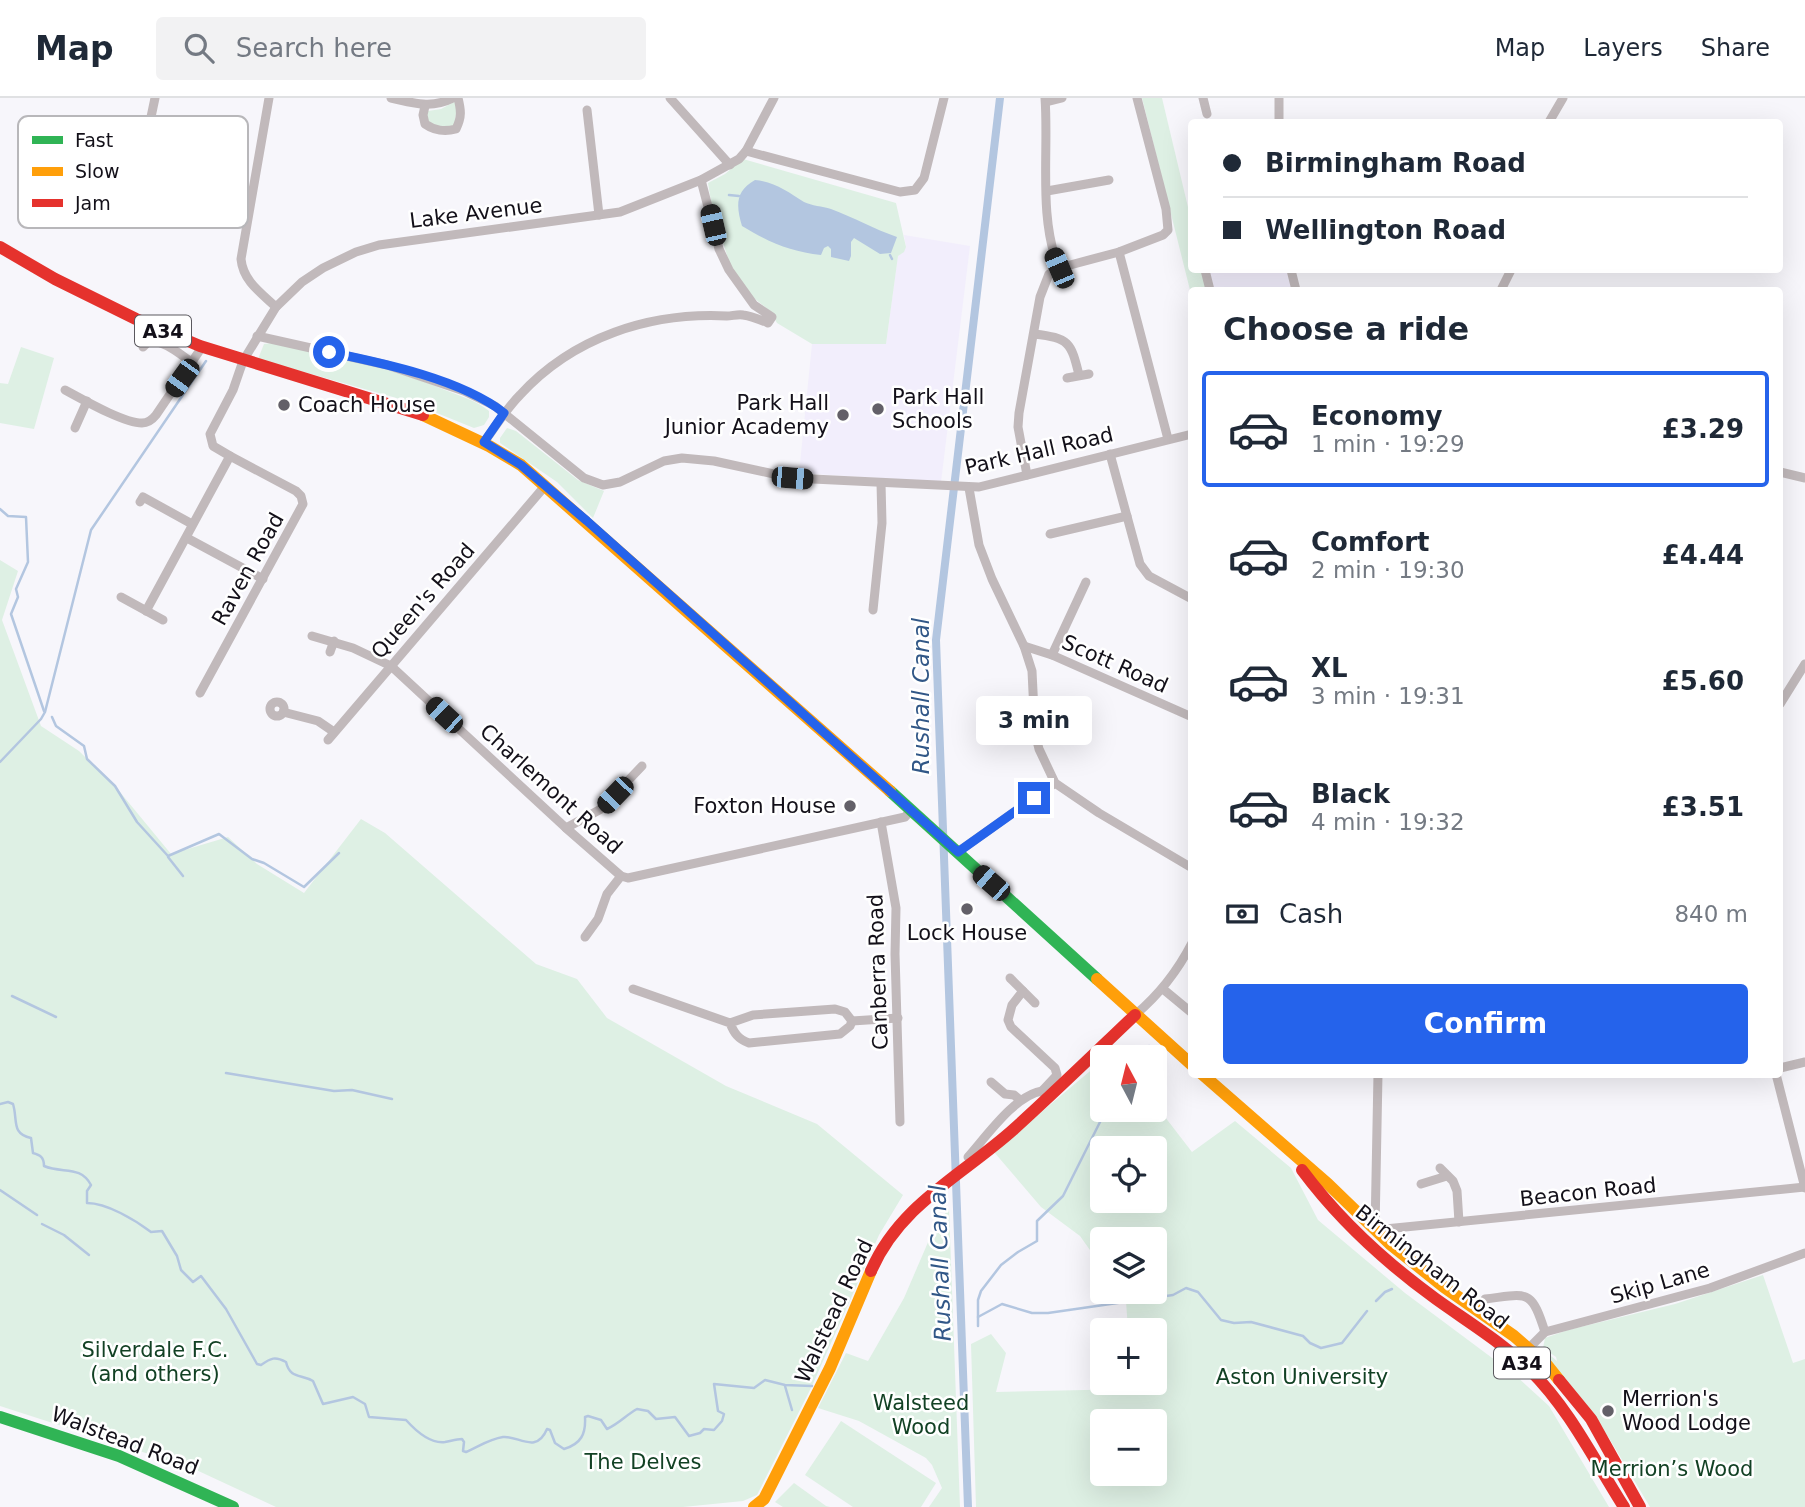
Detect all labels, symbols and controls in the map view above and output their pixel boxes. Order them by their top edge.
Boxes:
search box [156,17,646,80]
text: Map [35,29,114,68]
icon: search [180,29,218,67]
text: Search here [236,33,392,63]
text: Map [1495,34,1545,62]
text: Layers [1583,34,1663,62]
text: Share [1701,34,1770,62]
legend [18,116,248,228]
text: Fast [75,129,113,151]
text: Birmingham Road [1265,148,1526,178]
text: Slow [75,160,120,182]
text: Jam [74,192,111,214]
street label: Lake Avenue [408,193,544,233]
car [699,202,728,248]
text: Wellington Road [1265,215,1506,245]
car [1042,245,1077,291]
text: Choose a ride [1223,310,1469,348]
road number: A34 [135,316,191,346]
route start [313,336,345,368]
car [162,355,203,401]
place label: Park Hall Schools [892,385,984,433]
place label: Park Hall Junior Academy [663,391,829,439]
place label: Coach House [298,393,436,417]
marker: Coach House [276,397,292,413]
icon: car [1227,398,1290,461]
marker: Park Hall Schools [870,401,886,417]
text: Economy [1311,401,1442,431]
marker: Park Hall Junior Academy [835,407,851,423]
text: £3.29 [1662,414,1744,444]
street label: Park Hall Road [962,422,1116,480]
text: 1 min · 19:29 [1311,431,1465,457]
car [771,466,814,490]
street label: Raven Road [207,509,289,629]
icon: car [1227,524,1290,587]
text: Comfort [1311,527,1429,557]
street label: Queen's Road [366,538,480,664]
text: £4.44 [1662,540,1744,570]
text: 2 min · 19:30 [1311,557,1465,583]
water label: Rushall Canal [908,617,934,774]
street label: Scott Road [1058,630,1172,698]
icon: car [1227,650,1290,713]
text: XL [1311,653,1348,683]
text: £5.60 [1662,666,1744,696]
text: 3 min · 19:31 [1311,683,1465,709]
car [422,693,467,737]
callout: 3 min [976,696,1092,746]
text: 3 min [998,707,1070,733]
street label: Charlemont Road [475,719,627,859]
car [593,773,638,817]
icon: car [1227,776,1290,839]
text: Black [1311,779,1390,809]
route end [1018,782,1050,814]
text: £3.51 [1662,792,1744,822]
place label: Foxton House [693,794,836,818]
marker: Foxton House [842,798,858,814]
text: 4 min · 19:32 [1311,809,1465,835]
car [969,861,1014,905]
street label: Canberra Road [863,894,893,1050]
icon: cash [1223,895,1261,933]
text: Cash [1279,899,1343,929]
marker: Lock House [959,901,975,917]
text: 840 m [1674,901,1748,927]
place label: Lock House [907,921,1027,945]
button: Confirm [1223,984,1748,1064]
north arrow [1090,1045,1167,1122]
map controls [1090,1045,1167,1486]
button: locate [1090,1136,1167,1213]
street label: Beacon Road [1518,1173,1658,1211]
water label: Rushall Canal [924,1184,956,1342]
street label: Birmingham Road [1351,1200,1513,1334]
button: layers [1090,1227,1167,1304]
street label: Walstead Road [790,1235,878,1387]
street label: Skip Lane [1608,1257,1712,1309]
button: + [1090,1318,1167,1395]
park label: Silverdale F.C. (and others) [82,1338,228,1386]
road number: A34 [1494,1348,1550,1378]
park label: Aston University [1216,1365,1388,1389]
place label: Merrion's Wood Lodge [1622,1387,1751,1435]
park label: Walsteed Wood [873,1391,969,1439]
street label: Walstead Road [48,1402,202,1480]
marker: Merrion's Wood Lodge [1600,1403,1616,1419]
button: − [1090,1409,1167,1486]
park label: The Delves [584,1450,701,1474]
park label: Merrion’s Wood [1591,1457,1753,1481]

